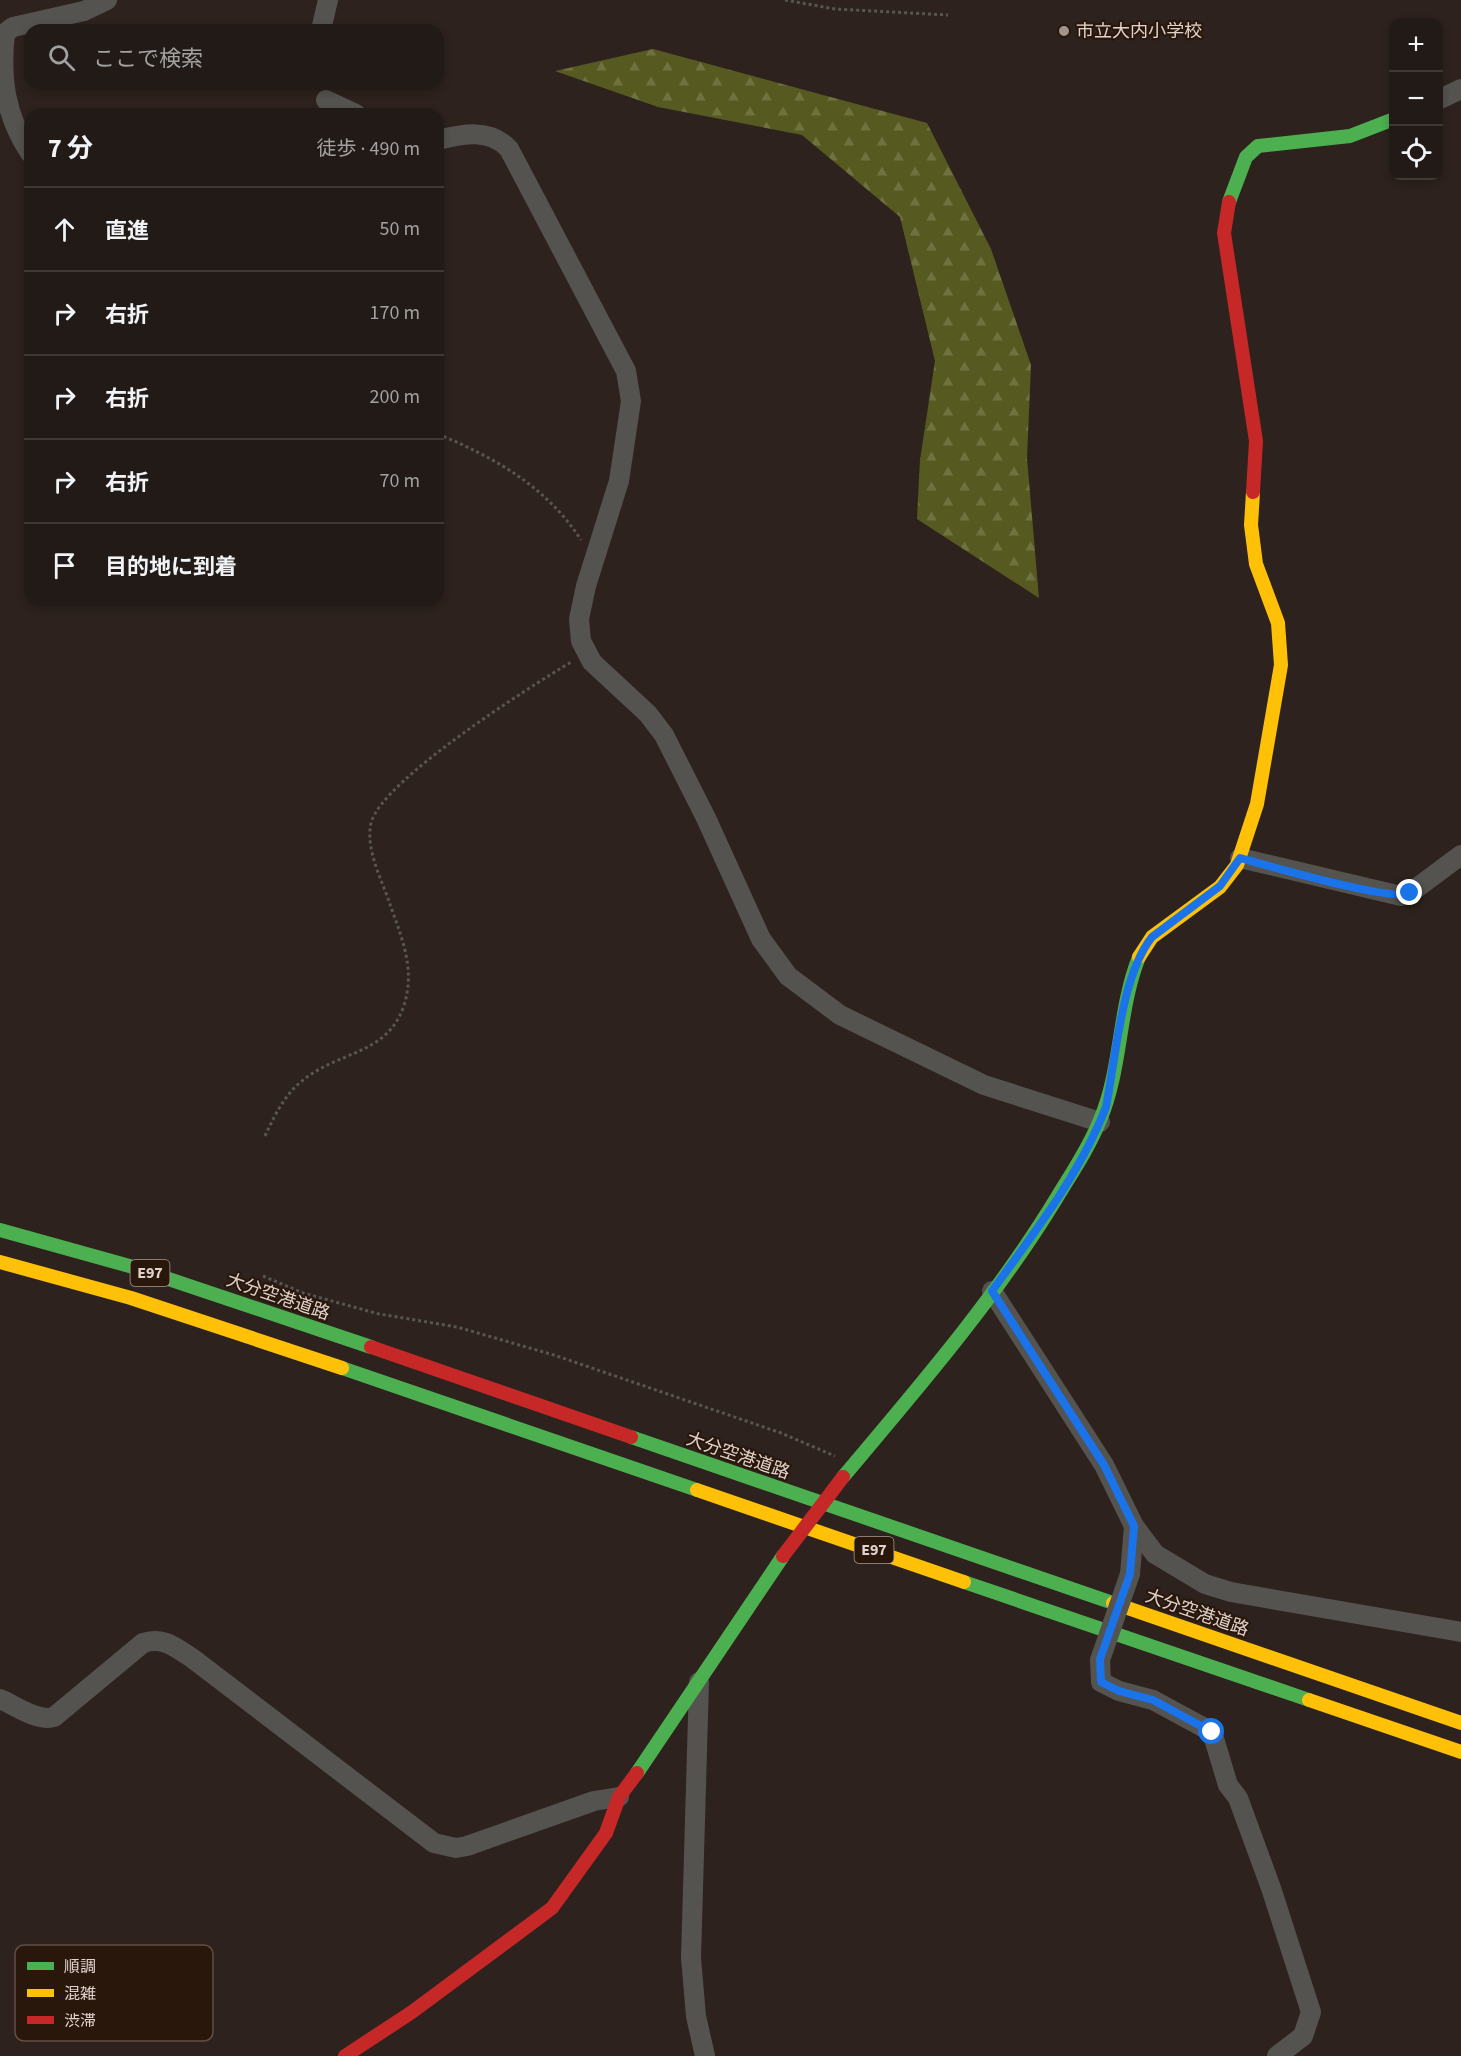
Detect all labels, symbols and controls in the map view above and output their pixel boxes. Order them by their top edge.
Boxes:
map controls [1389,18,1443,180]
button: + [1389,18,1443,72]
place label: 市立大内小学校 [1076,19,1202,44]
search box [24,24,444,90]
marker: 市立大内小学校 [1057,24,1071,38]
icon: search [45,41,78,74]
text: ここで検索 [93,43,203,75]
button: − [1389,72,1443,126]
button: locate [1389,126,1443,180]
text: 7 分 [48,130,93,167]
text: 徒歩 · 490 m [317,135,420,163]
icon: ahead [48,213,81,246]
text: 直進 [105,215,149,247]
text: 50 m [380,215,420,243]
icon: right [48,297,81,330]
text: 右折 [105,299,149,331]
text: 170 m [370,299,420,327]
icon: right [48,381,81,414]
text: 右折 [105,383,149,415]
text: 200 m [370,383,420,411]
icon: right [48,465,81,498]
text: 右折 [105,467,149,499]
text: 70 m [380,467,420,495]
icon: arrive [48,549,81,582]
text: 目的地に到着 [105,551,237,583]
route end [1396,879,1422,905]
road number: E97 [130,1260,170,1286]
street label: 大分空港道路 [223,1268,333,1326]
street label: 大分空港道路 [683,1427,793,1485]
road number: E97 [854,1537,894,1563]
street label: 大分空港道路 [1142,1584,1252,1642]
route start [1198,1718,1224,1744]
legend [15,1945,213,2041]
text: 順調 [64,1956,96,1978]
text: 混雑 [64,1983,96,2005]
text: 渋滞 [64,2010,96,2032]

